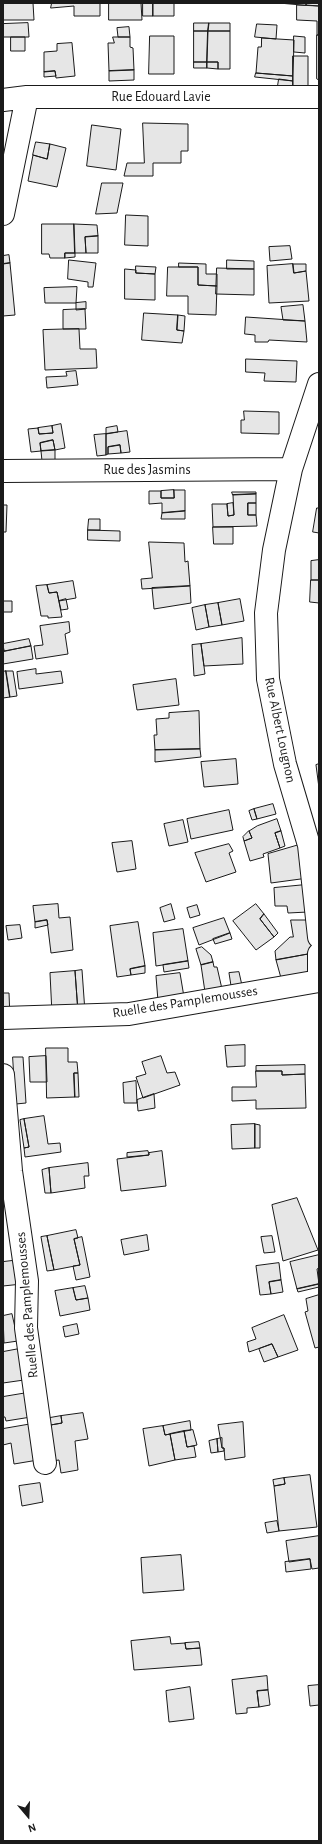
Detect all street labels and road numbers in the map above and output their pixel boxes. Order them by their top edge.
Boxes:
street label: Rue Edouard Lavie [111,89,211,105]
street label: Rue des Jasmins [103,462,191,478]
street label: Rue Albert Lougnon [261,676,299,784]
street label: Ruelle des Pamplemousses [111,982,259,1022]
street label: Ruelle des Pamplemousses [12,1231,42,1379]

